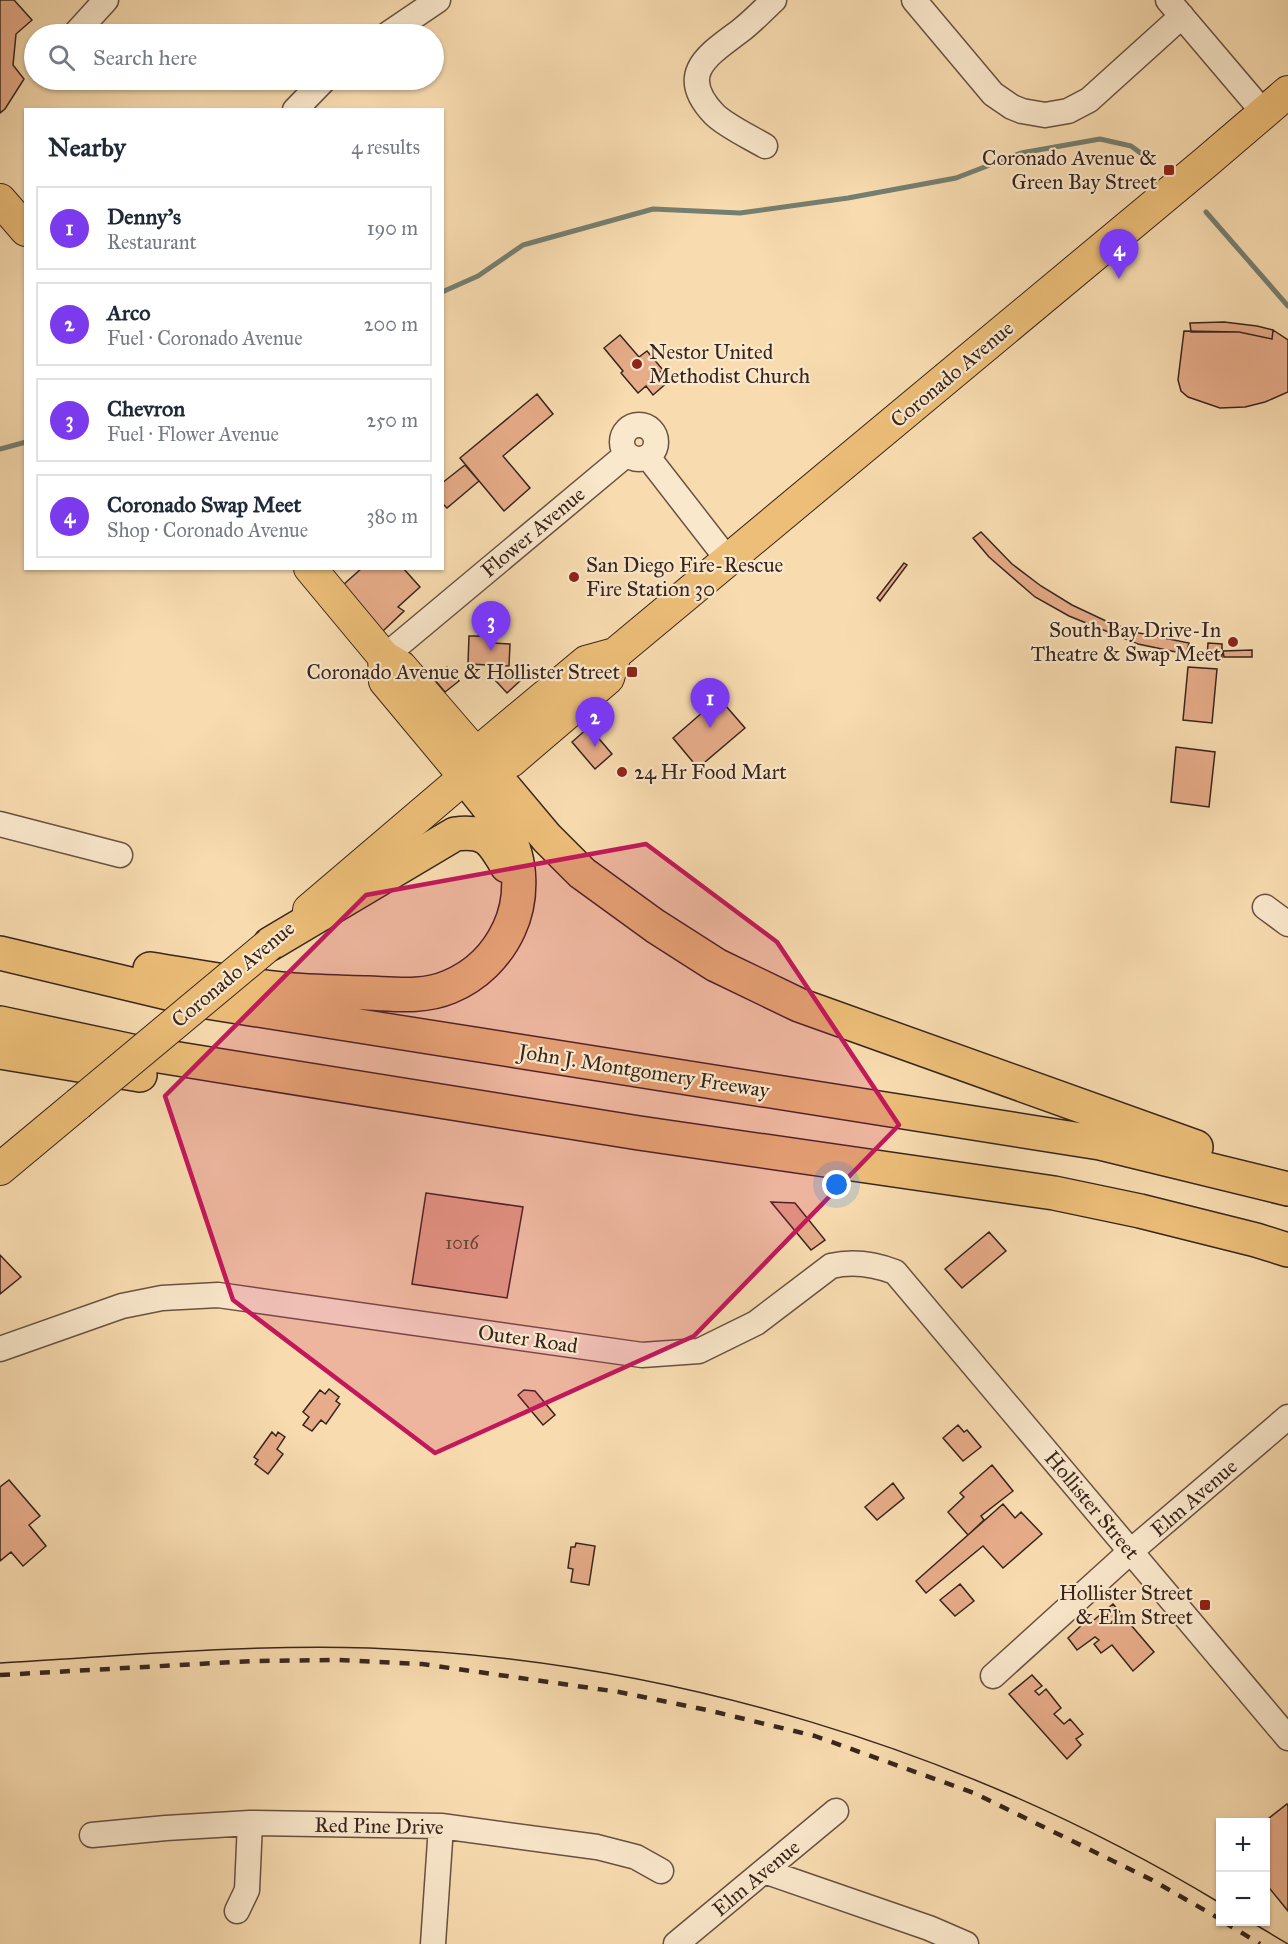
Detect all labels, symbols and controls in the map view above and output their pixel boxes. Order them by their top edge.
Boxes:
search box [24,24,444,90]
icon: search [45,41,78,74]
text: Search here [93,44,197,71]
text: Nearby [48,131,126,163]
text: 4 results [351,135,420,159]
place label: Coronado Avenue & Green Bay Street [982,145,1158,195]
marker: Coronado Avenue & Green Bay Street [1162,163,1176,177]
text: Denny's [107,203,181,230]
text: 1 [66,216,73,240]
text: 190 m [367,216,418,240]
text: Restaurant [107,230,197,254]
pin: 4 [1100,230,1138,279]
text: Arco [107,299,151,326]
text: 2 [65,312,74,336]
text: 200 m [364,312,418,336]
street label: Coronado Avenue [885,315,1019,433]
text: Fuel · Coronado Avenue [107,326,303,350]
place label: Nestor United Methodist Church [649,339,811,389]
marker: Nestor United Methodist Church [630,357,644,371]
text: Chevron [107,395,185,422]
text: 3 [66,408,74,432]
text: 250 m [366,408,418,432]
text: Fuel · Flower Avenue [107,422,279,446]
street label: Flower Avenue [476,481,590,583]
text: Coronado Swap Meet [107,491,301,518]
text: 4 [64,504,75,528]
text: 380 m [367,504,418,528]
text: Shop · Coronado Avenue [107,518,308,542]
place label: San Diego Fire-Rescue Fire Station 30 [586,552,784,602]
marker: San Diego Fire-Rescue Fire Station 30 [567,570,581,584]
pin: 3 [472,602,510,651]
place label: South Bay Drive-In Theatre & Swap Meet [1031,617,1222,667]
marker: South Bay Drive-In Theatre & Swap Meet [1226,635,1240,649]
place label: Coronado Avenue & Hollister Street [306,659,621,685]
marker: Coronado Avenue & Hollister Street [625,665,639,679]
pin: 1 [690,678,730,728]
pin: 2 [576,698,614,747]
place label: 24 Hr Food Mart [634,759,787,785]
marker: 24 Hr Food Mart [615,765,629,779]
street label: Coronado Avenue [166,915,300,1033]
street label: John J. Montgomery Freeway [515,1038,772,1104]
your location [822,1170,851,1199]
house number: 1016 [445,1232,480,1254]
street label: Outer Road [476,1319,580,1359]
street label: Hollister Street [1039,1445,1145,1565]
street label: Elm Avenue [1145,1453,1243,1543]
place label: Hollister Street & Elm Street [1059,1580,1194,1630]
marker: Hollister Street & Elm Street [1198,1598,1212,1612]
street label: Red Pine Drive [314,1812,444,1840]
map controls [1216,1818,1270,1926]
button: + [1216,1818,1270,1872]
street label: Elm Avenue [707,1834,805,1922]
button: − [1216,1872,1270,1926]

